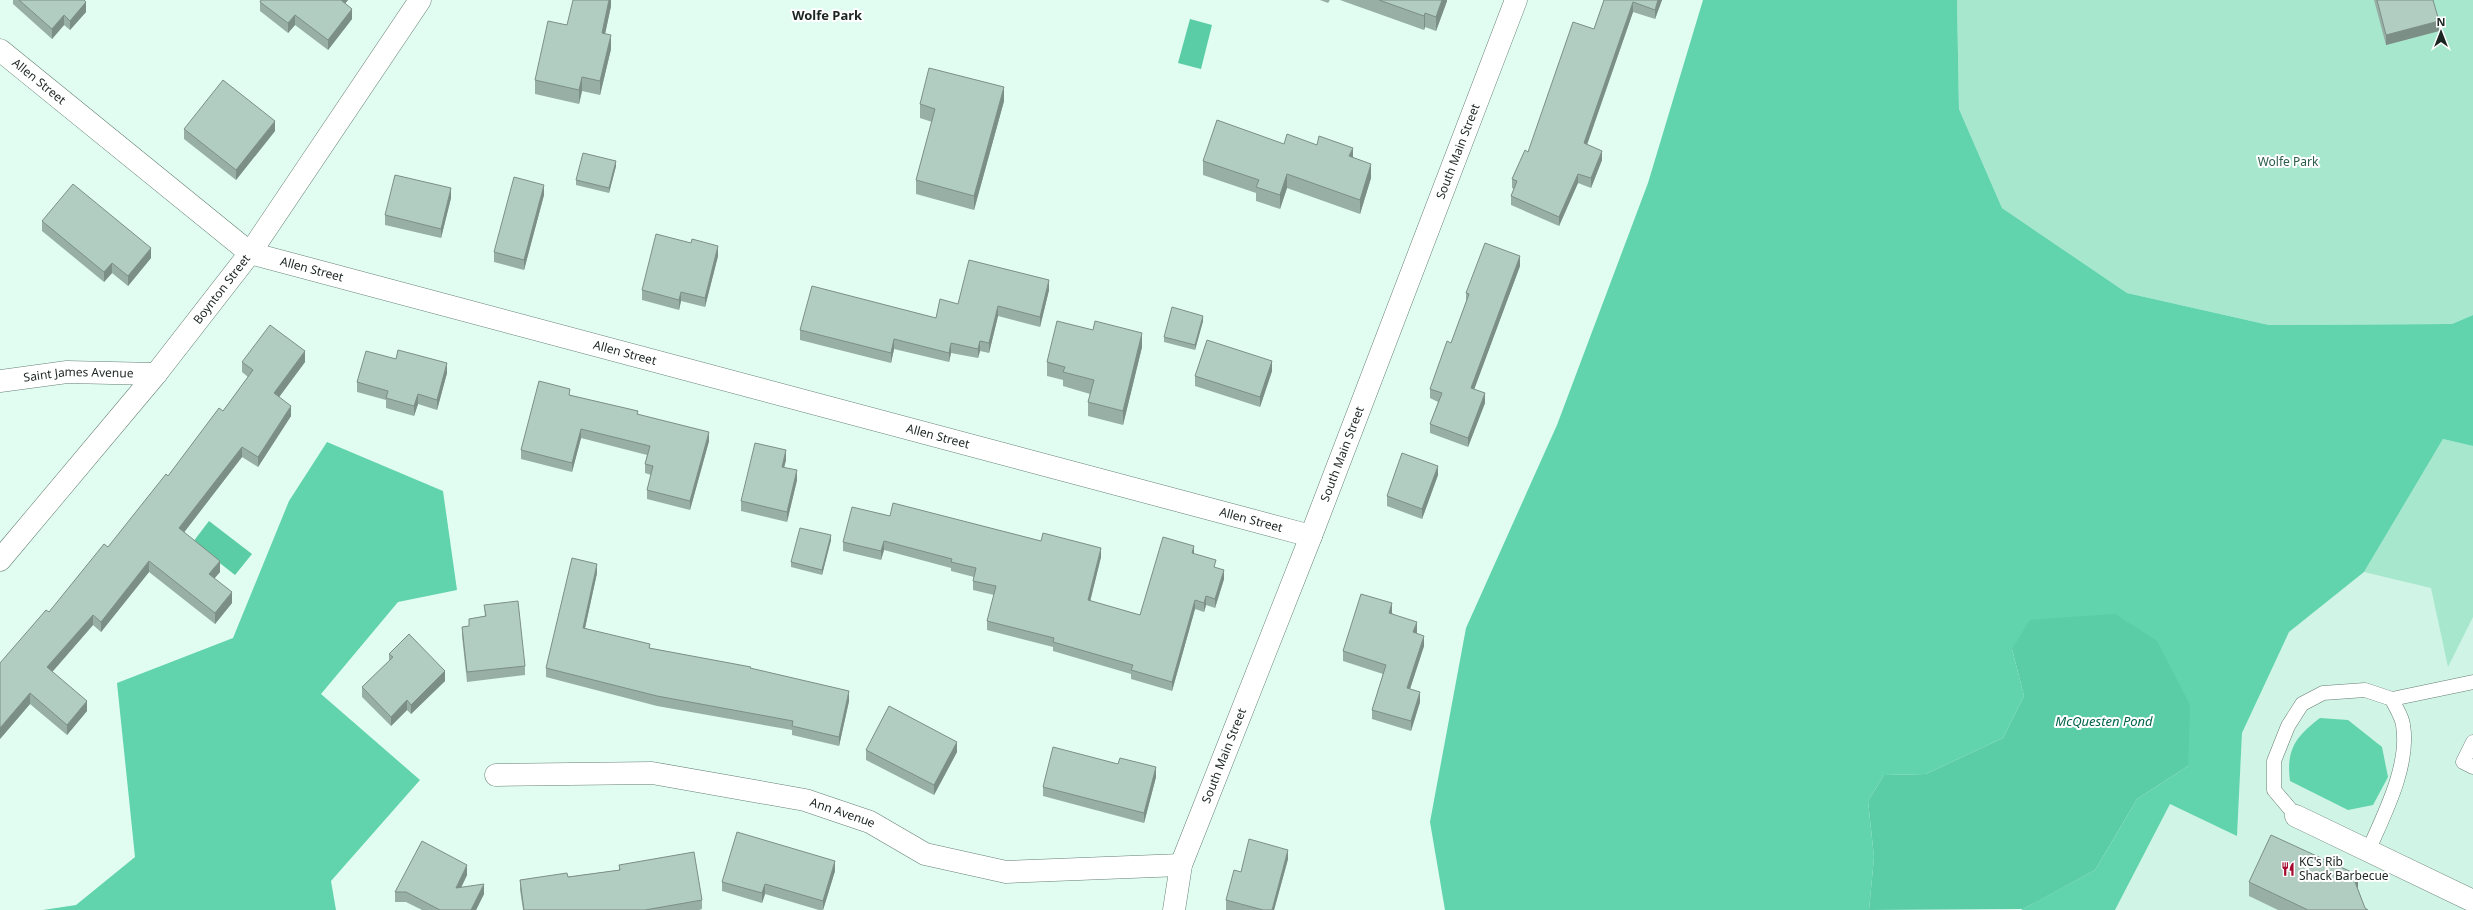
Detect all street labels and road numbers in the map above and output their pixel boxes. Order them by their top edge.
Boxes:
street label: Allen Street [9,54,70,109]
street label: South Main Street [1432,100,1484,201]
street label: Boynton Street [189,250,254,327]
street label: Allen Street [278,252,346,286]
street label: Allen Street [591,336,659,369]
street label: Saint James Avenue [22,363,134,386]
street label: South Main Street [1316,403,1368,504]
street label: Allen Street [905,419,972,453]
street label: Allen Street [1218,503,1285,536]
street label: South Main Street [1197,705,1250,806]
street label: Ann Avenue [808,793,879,831]

